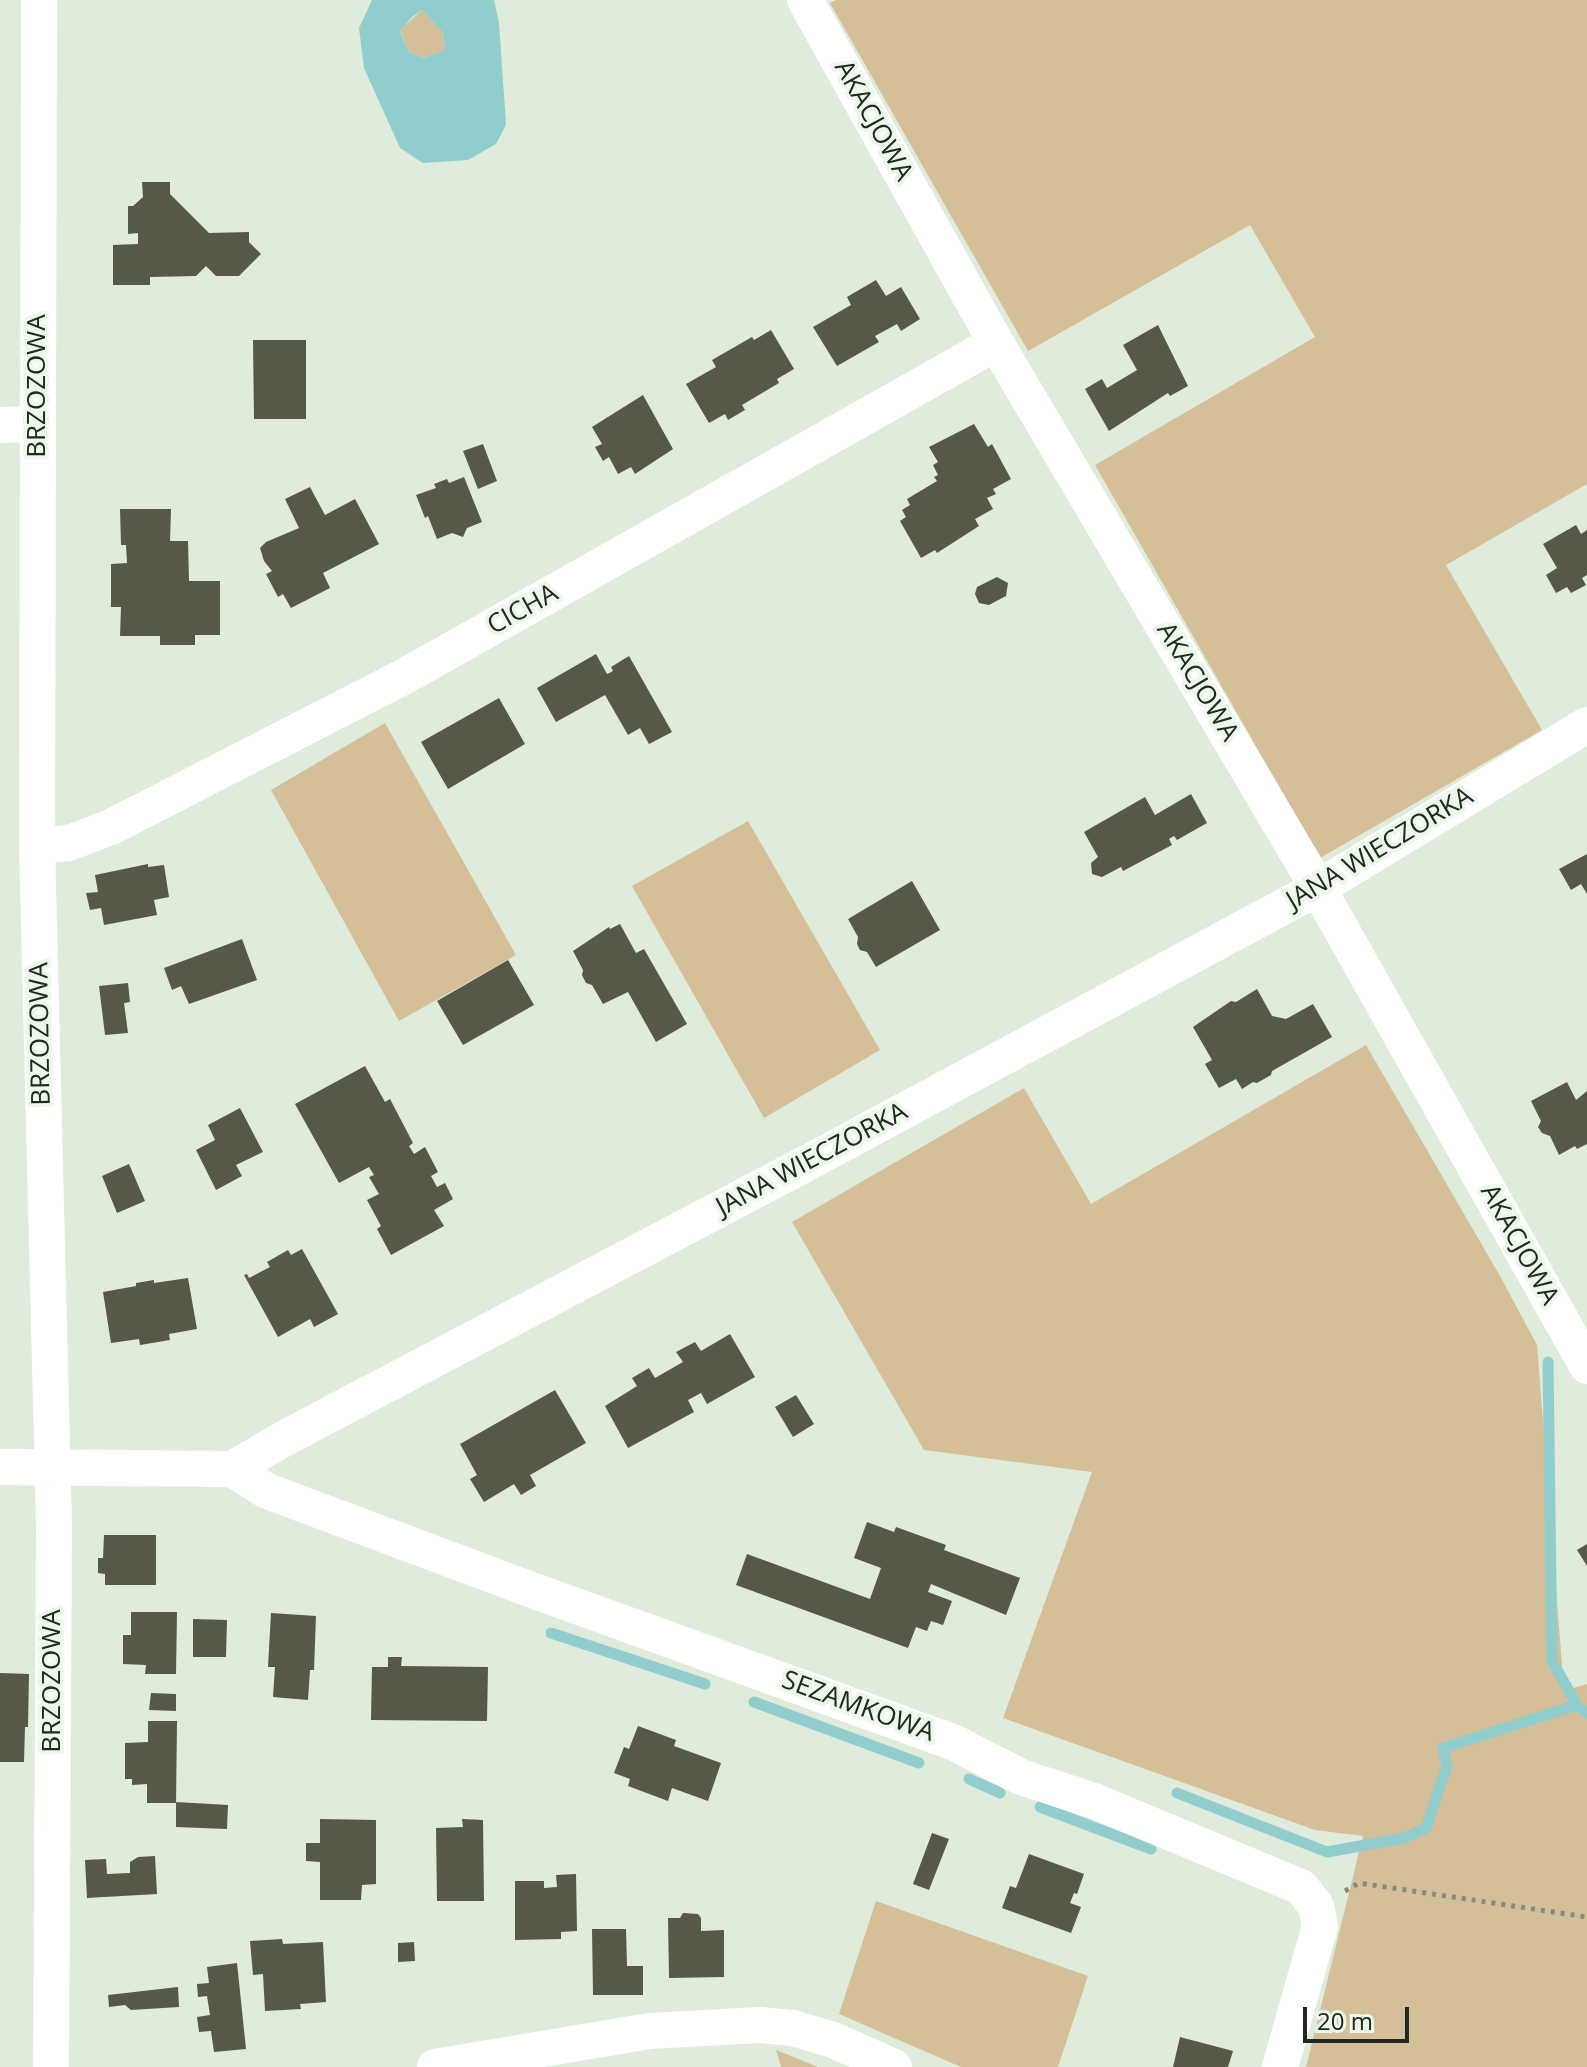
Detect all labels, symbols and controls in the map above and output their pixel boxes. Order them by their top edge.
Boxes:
street label: AKACJOWA [827,55,919,187]
street label: BRZOZOWA [22,314,54,458]
street label: CICHA [482,578,564,642]
street label: AKACJOWA [1149,617,1245,747]
street label: JANA WIECZORKA [1281,781,1479,917]
street label: BRZOZOWA [24,962,58,1106]
street label: JANA WIECZORKA [711,1097,913,1223]
street label: AKACJOWA [1473,1179,1565,1311]
street label: BRZOZOWA [37,1609,69,1753]
street label: SEZAMKOWA [777,1665,939,1749]
scale bar [1307,1991,1413,2041]
text: 20 m [1317,2004,1373,2037]

